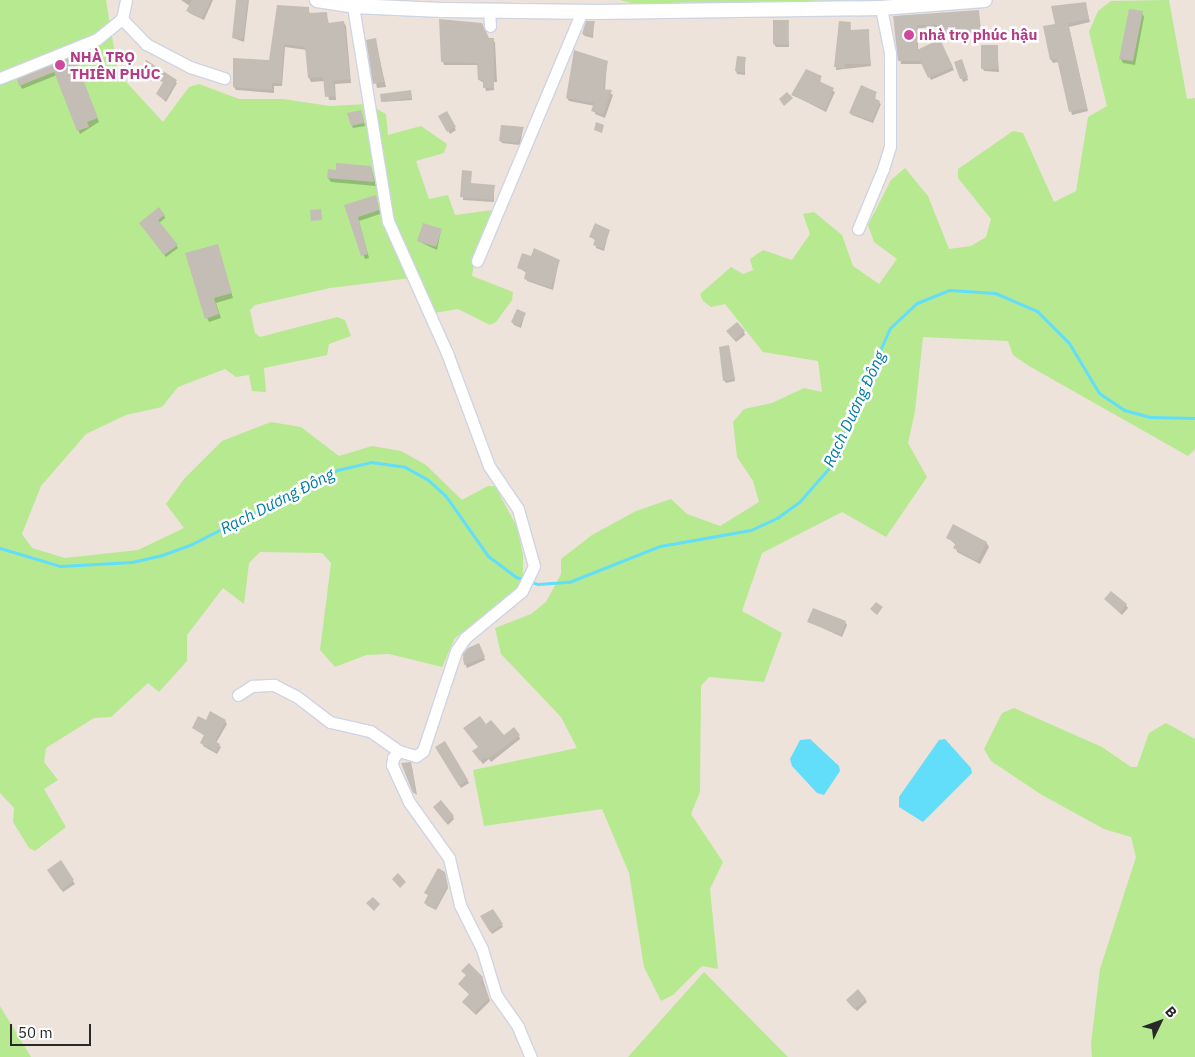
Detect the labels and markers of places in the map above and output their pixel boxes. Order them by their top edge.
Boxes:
place label: nhà trọ phúc hậu [919,26,1037,44]
marker: nhà trọ phúc hậu [903,29,915,41]
place label: NHÀ TRỌ THIÊN PHÚC [70,47,160,82]
marker: NHÀ TRỌ THIÊN PHÚC [54,59,66,71]

